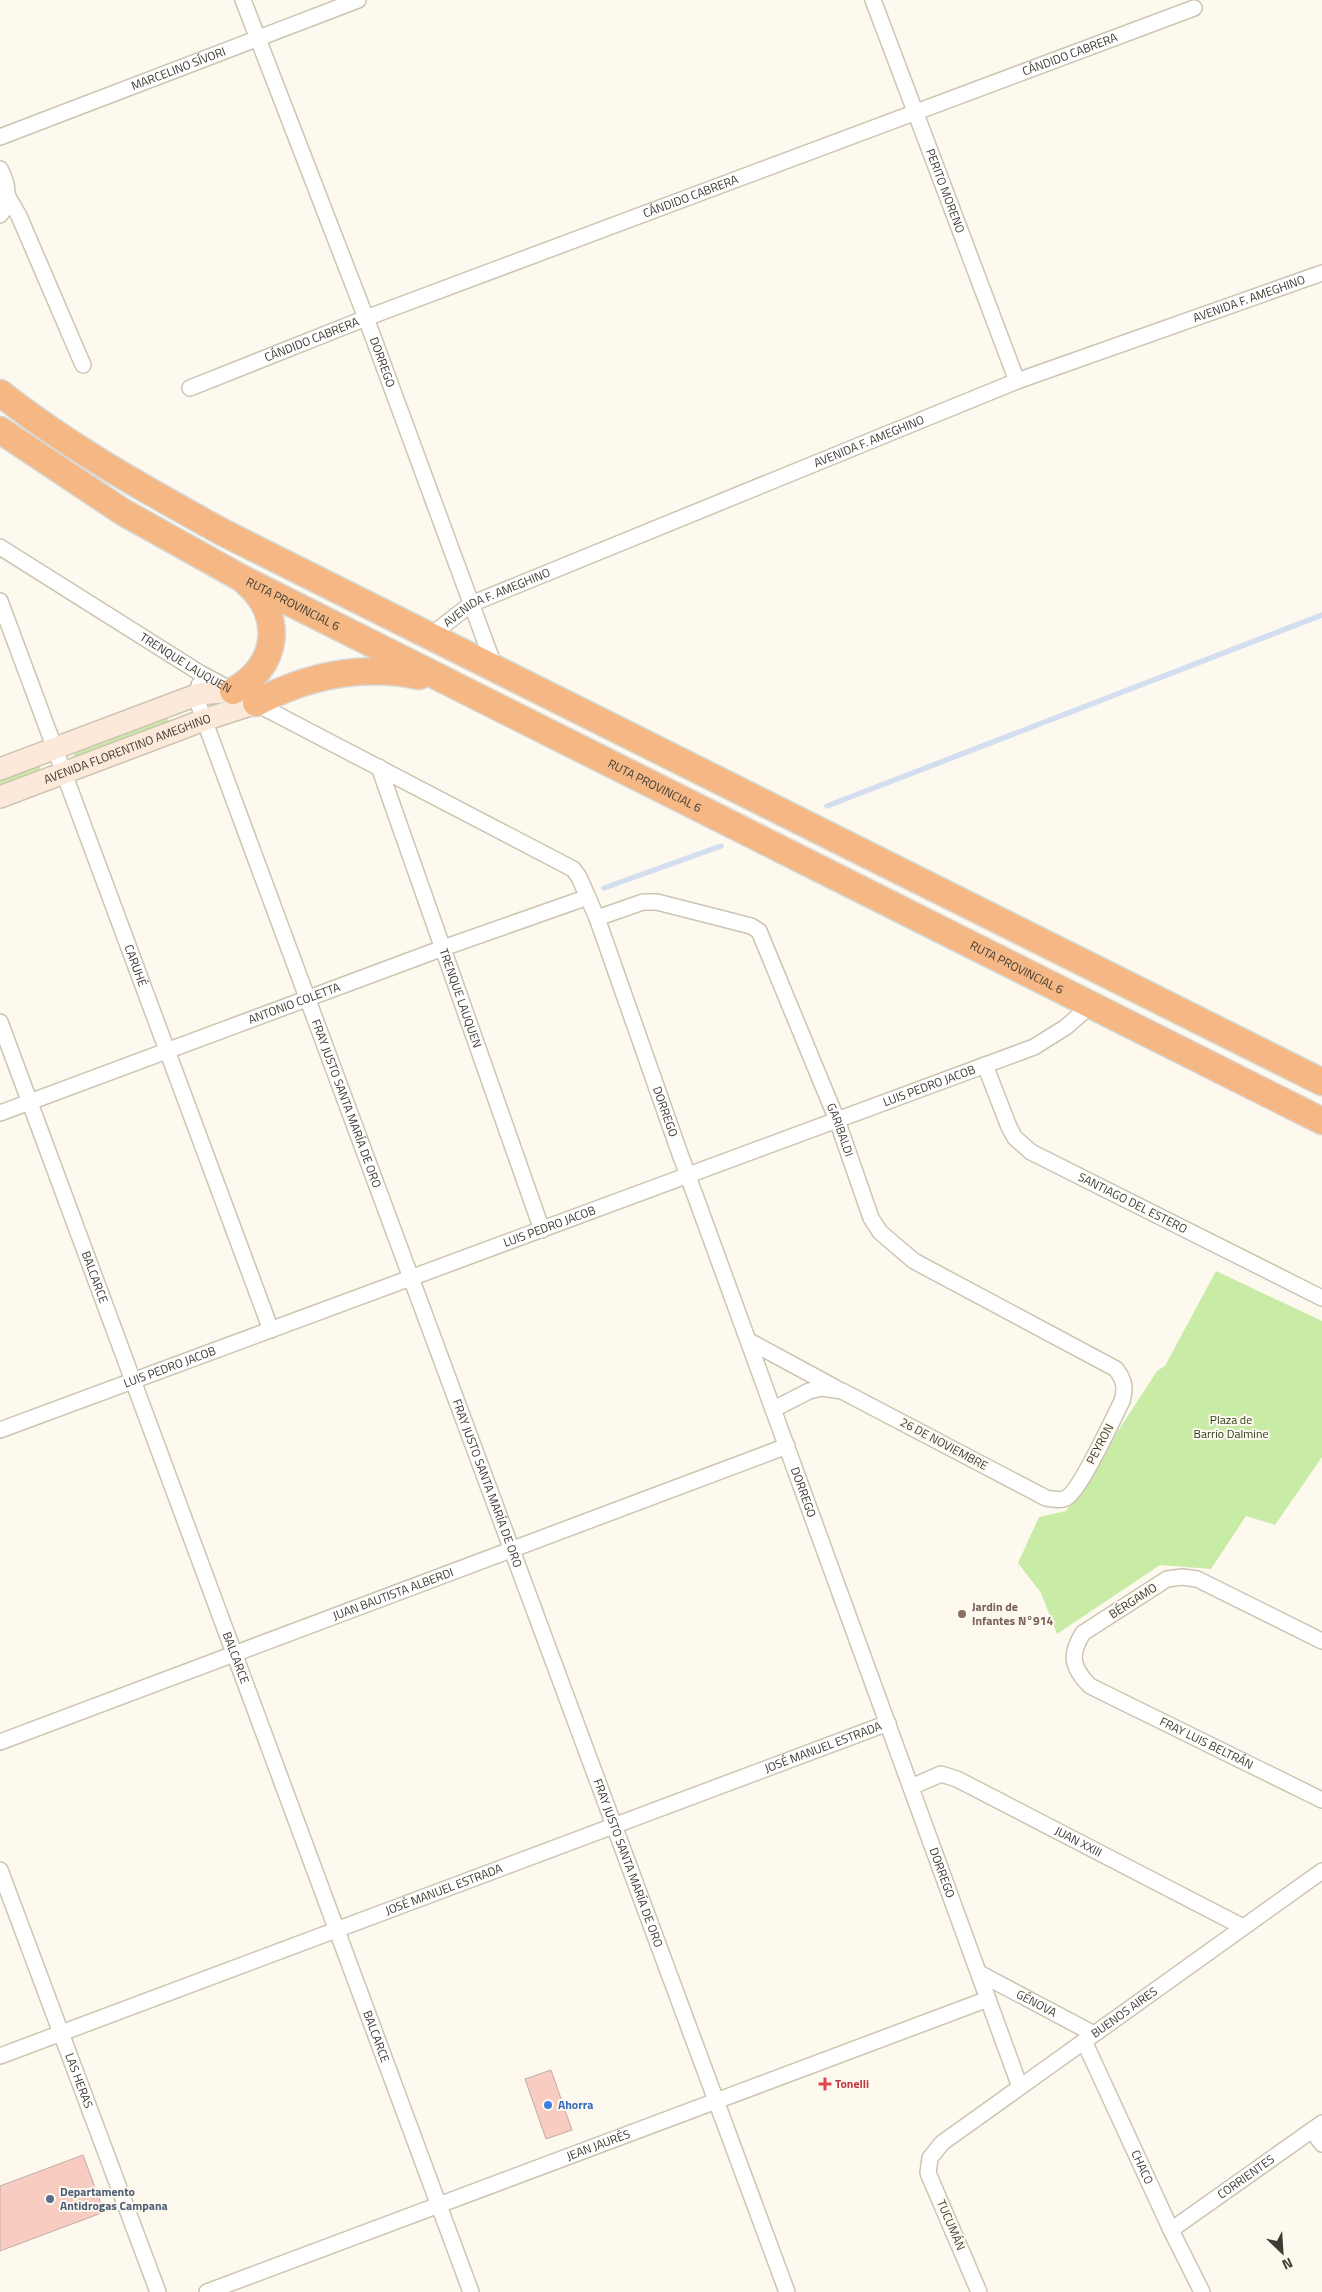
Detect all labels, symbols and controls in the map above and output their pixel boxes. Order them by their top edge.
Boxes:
street label: CÁNDIDO CABRERA [1019,27,1120,81]
street label: MARCELINO SÍVORI [128,42,228,95]
street label: PERITO MORENO [921,146,970,236]
street label: CÁNDIDO CABRERA [640,170,741,223]
street label: AVENIDA F. AMEGHINO [1190,270,1308,327]
street label: CÁNDIDO CABRERA [261,312,362,367]
street label: DORREGO [365,334,401,390]
street label: AVENIDA F. AMEGHINO [811,410,927,472]
street label: AVENIDA F. AMEGHINO [439,563,553,631]
street label: RUTA PROVINCIAL 6 [243,572,343,635]
street label: TRENQUE LAUQUEN [136,627,235,698]
street label: AVENIDA FLORENTINO AMEGHINO [41,708,213,789]
street label: RUTA PROVINCIAL 6 [605,754,705,817]
street label: RUTA PROVINCIAL 6 [967,936,1067,999]
street label: CARUHÉ [120,942,153,990]
street label: TRENQUE LAUQUEN [435,946,487,1050]
street label: ANTONIO COLETTA [245,977,343,1029]
street label: FRAY JUSTO SANTA MARÍA DE ORO [307,1016,387,1190]
street label: LUIS PEDRO JACOB [880,1060,978,1111]
street label: DORREGO [648,1084,683,1139]
street label: GARIBALDI [822,1100,859,1159]
street label: SANTIAGO DEL ESTERO [1075,1167,1191,1238]
street label: LUIS PEDRO JACOB [500,1200,598,1252]
street label: BALCARCE [77,1248,114,1306]
street label: LUIS PEDRO JACOB [121,1341,218,1392]
street label: FRAY JUSTO SANTA MARÍA DE ORO [448,1396,528,1570]
park label: Plaza de Barrio Dalmine [1193,1410,1269,1443]
street label: 26 DE NOVIEMBRE [897,1412,992,1475]
street label: PEYRON [1081,1420,1118,1467]
street label: DORREGO [786,1464,822,1520]
street label: JUAN BAUTISTA ALBERDI [330,1562,456,1625]
street label: BÉRGAMO [1105,1578,1161,1623]
place label: Jardin de Infantes N°914 [972,1597,1053,1630]
marker: Jardin de Infantes N°914 [956,1608,968,1620]
street label: BALCARCE [218,1629,255,1687]
street label: FRAY LUIS BELTRÁN [1156,1712,1257,1774]
street label: JOSÉ MANUEL ESTRADA [761,1716,884,1778]
street label: FRAY JUSTO SANTA MARÍA DE ORO [588,1776,668,1950]
street label: JUAN XXIII [1051,1821,1106,1862]
street label: DORREGO [925,1845,960,1901]
street label: JOSÉ MANUEL ESTRADA [382,1858,505,1920]
street label: BUENOS AIRES [1087,1982,1161,2042]
street label: GÉNOVA [1013,1984,1060,2022]
street label: BALCARCE [358,2008,395,2065]
street label: LAS HERAS [60,2050,98,2111]
place label: Tonelli [835,2074,869,2093]
marker: Tonelli [819,2078,831,2090]
place label: Ahorra [558,2095,593,2114]
marker: Ahorra [542,2099,554,2111]
street label: JEAN JAURÉS [564,2124,633,2165]
street label: CHACO [1126,2147,1159,2187]
street label: CORRIENTES [1213,2149,1278,2203]
place label: Departamento Antidrogas Campana [60,2182,168,2215]
marker: Departamento Antidrogas Campana [44,2193,56,2205]
street label: TUCUMÁN [932,2196,971,2253]
north arrow [1257,2227,1307,2277]
text: N [1279,2253,1297,2276]

